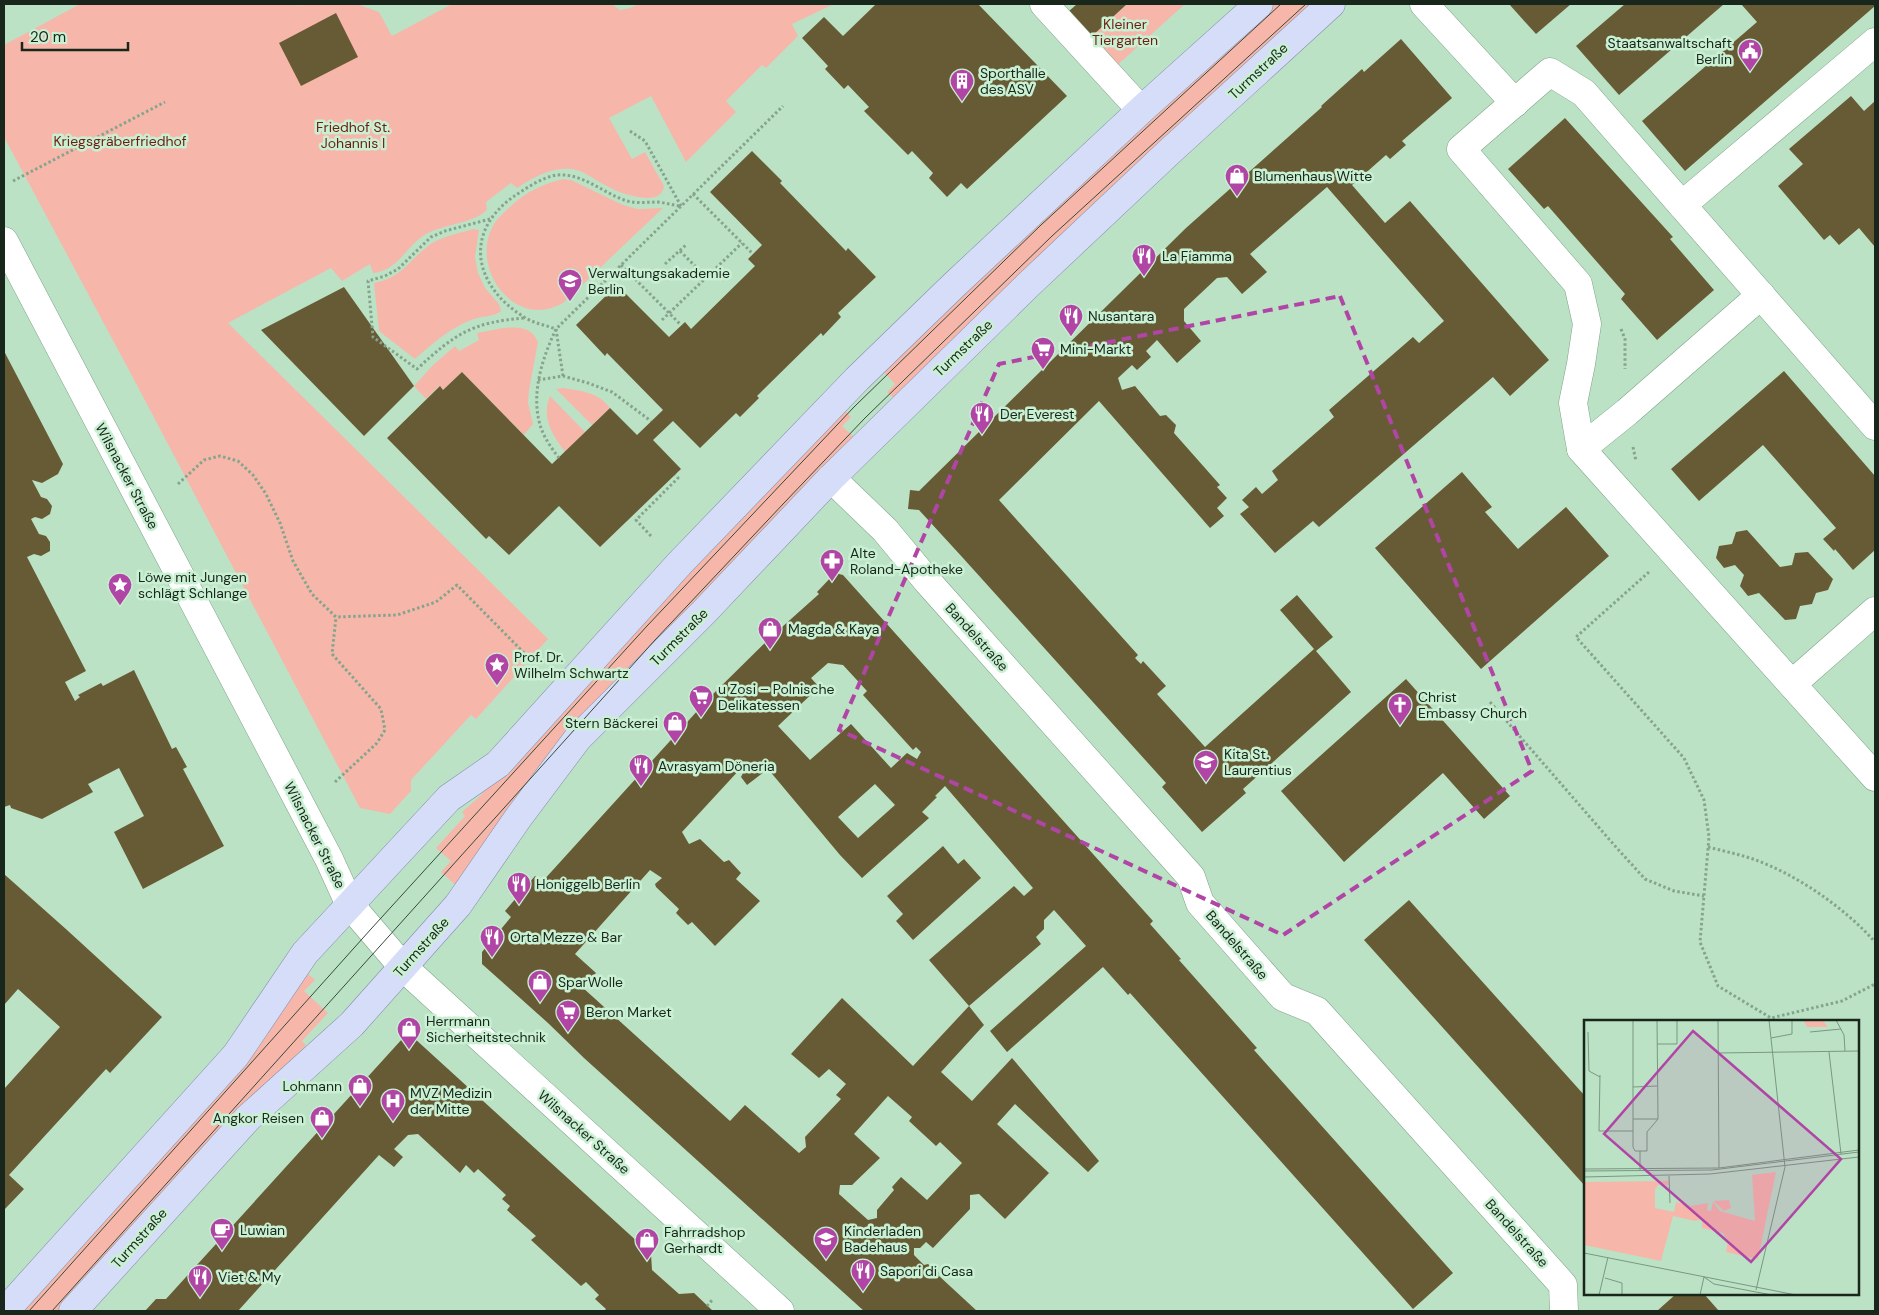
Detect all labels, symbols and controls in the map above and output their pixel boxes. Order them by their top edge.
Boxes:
park label: Kleiner Tiergarten [1092,15,1158,49]
scale bar [22,20,129,52]
text: 20 m [30,27,66,47]
place label: Staatsanwaltschaft Berlin [1608,34,1732,68]
public building icon: Staatsanwaltschaft Berlin [1737,38,1763,72]
street label: Turmstraße [1224,39,1292,103]
place label: Sporthalle des ASV [980,64,1046,98]
building icon: Sporthalle des ASV [949,68,975,102]
park label: Friedhof St. Johannis I [316,118,390,152]
park label: Kriegsgräberfriedhof [53,132,187,150]
shop icon: Blumenhaus Witte [1224,163,1250,197]
place label: Blumenhaus Witte [1254,167,1372,185]
restaurant icon: La Fiamma [1131,243,1157,277]
place label: La Fiamma [1162,247,1232,265]
place label: Verwaltungsakademie Berlin [588,264,730,298]
school or university icon: Verwaltungsakademie Berlin [557,268,583,302]
restaurant icon: Nusantara [1058,303,1084,337]
place label: Nusantara [1088,307,1154,325]
street label: Turmstraße [930,315,996,380]
supermarket icon: Mini-Markt [1030,336,1056,370]
place label: Mini-Markt [1060,340,1131,358]
restaurant icon: Der Everest [969,401,995,435]
place label: Der Everest [1000,405,1074,423]
street label: Wilsnacker Straße [91,420,163,532]
place label: Alte Roland-Apotheke [850,544,963,578]
pharmacy icon: Alte Roland-Apotheke [819,548,845,582]
place label: Löwe mit Jungen schlägt Schlange [138,568,247,602]
place icon: Löwe mit Jungen schlägt Schlange [107,572,133,606]
street label: Bandelstraße [942,599,1012,675]
street label: Turmstraße [646,604,712,670]
shop icon: Magda & Kaya [757,616,783,650]
place label: Magda & Kaya [788,620,879,638]
place label: Prof. Dr. Wilhelm Schwartz [514,648,629,682]
place icon: Prof. Dr. Wilhelm Schwartz [484,652,510,686]
place label: u Zosi – Polnische Delikatessen [718,680,834,714]
supermarket icon: u Zosi – Polnische Delikatessen [688,684,714,718]
place label: Christ Embassy Church [1418,688,1527,722]
church icon: Christ Embassy Church [1387,692,1413,726]
shop icon: Stern Bäckerei [662,710,688,744]
place label: Stern Bäckerei [565,714,658,732]
place label: Kita St. Laurentius [1224,745,1292,779]
school or university icon: Kita St. Laurentius [1193,749,1219,783]
restaurant icon: Avrasyam Döneria [628,753,654,787]
place label: Avrasyam Döneria [658,757,775,775]
street label: Wilsnacker Straße [280,779,350,891]
restaurant icon: Honiggelb Berlin [506,871,532,905]
place label: Honiggelb Berlin [536,875,640,893]
street label: Bandelstraße [1202,907,1272,983]
street label: Turmstraße [389,913,453,981]
restaurant icon: Orta Mezze & Bar [479,924,505,958]
place label: Orta Mezze & Bar [510,928,622,946]
shop icon: SparWolle [527,969,553,1003]
place label: SparWolle [558,973,623,991]
supermarket icon: Beron Market [555,999,581,1033]
place label: Beron Market [586,1003,672,1021]
place label: Herrmann Sicherheitstechnik [426,1012,546,1046]
shop icon: Herrmann Sicherheitstechnik [396,1016,422,1050]
inset map [1584,1020,1859,1295]
shop icon: Lohmann [347,1073,373,1107]
place label: Lohmann [282,1077,342,1095]
place label: MVZ Medizin der Mitte [410,1084,492,1118]
street label: Wilsnacker Straße [534,1086,634,1178]
hospital icon: MVZ Medizin der Mitte [380,1088,406,1122]
shop icon: Angkor Reisen [309,1105,335,1139]
place label: Angkor Reisen [213,1109,304,1127]
street label: Bandelstraße [1482,1195,1552,1271]
street label: Turmstraße [107,1204,171,1272]
cafe icon: Luwian [209,1217,235,1251]
place label: Luwian [240,1221,285,1239]
place label: Kinderladen Badehaus [844,1222,921,1256]
place label: Fahrradshop Gerhardt [664,1223,746,1257]
school or university icon: Kinderladen Badehaus [813,1226,839,1260]
shop icon: Fahrradshop Gerhardt [634,1227,660,1261]
restaurant icon: Sapori di Casa [850,1258,876,1292]
place label: Sapori di Casa [880,1262,973,1280]
restaurant icon: Viet & My [187,1264,213,1298]
place label: Viet & My [218,1268,281,1286]

